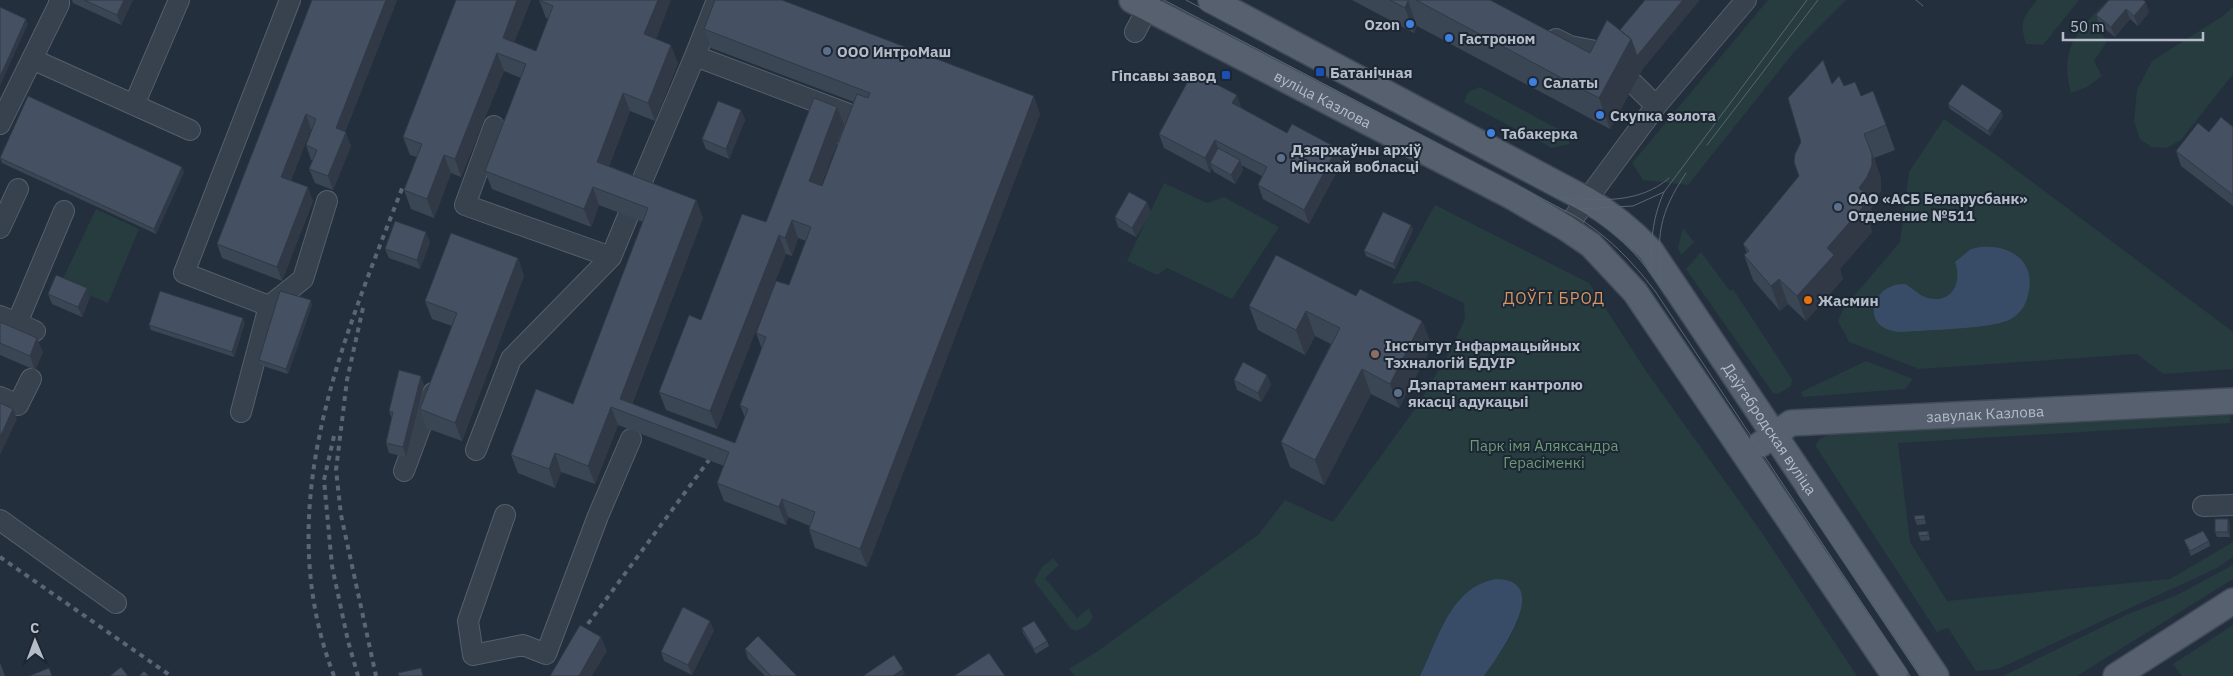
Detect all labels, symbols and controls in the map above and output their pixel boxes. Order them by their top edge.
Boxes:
scale bar [2063,10,2203,42]
place label: Ozon [1364,15,1400,34]
text: 50 m [2070,17,2105,36]
marker: Ozon [1404,18,1416,30]
place label: Гастроном [1459,29,1536,48]
marker: Гастроном [1443,32,1455,44]
place label: ООО ИнтроМаш [837,42,951,61]
marker: ООО ИнтроМаш [821,45,833,57]
place label: Батанічная [1330,63,1413,82]
place label: Гіпсавы завод [1111,66,1216,85]
street label: вуліца Казлова [1271,66,1375,132]
marker: Батанічная [1314,66,1326,78]
marker: Гіпсавы завод [1220,69,1232,81]
place label: Салаты [1543,73,1598,92]
marker: Салаты [1527,76,1539,88]
place label: Скупка золота [1610,106,1717,125]
marker: Скупка золота [1594,109,1606,121]
place label: Табакерка [1501,124,1578,143]
marker: Табакерка [1485,127,1497,139]
place label: Дзяржаўны архіў Мінскай вобласці [1291,140,1421,176]
marker: Дзяржаўны архіў Мінскай вобласці [1275,152,1287,164]
place label: ОАО «АСБ Беларусбанк» Отделение №511 [1848,189,2028,225]
marker: ОАО «АСБ Беларусбанк» Отделение №511 [1832,201,1844,213]
district label: ДОЎГІ БРОД [1503,288,1605,308]
place label: Жасмин [1818,291,1879,310]
marker: Жасмин [1802,294,1814,306]
place label: Інстытут Інфармацыйных Тэхналогій БДУІР [1385,336,1581,372]
marker: Інстытут Інфармацыйных Тэхналогій БДУІР [1369,348,1381,360]
street label: Даўгабродская вуліца [1719,359,1821,498]
place label: Дэпартамент кантролю якасці адукацыі [1408,375,1583,411]
marker: Дэпартамент кантролю якасці адукацыі [1392,387,1404,399]
street label: завулак Казлова [1926,401,2044,426]
park label: Парк імя Аляксандра Герасіменкі [1469,436,1619,472]
north arrow [10,616,60,666]
text: С [30,619,39,637]

